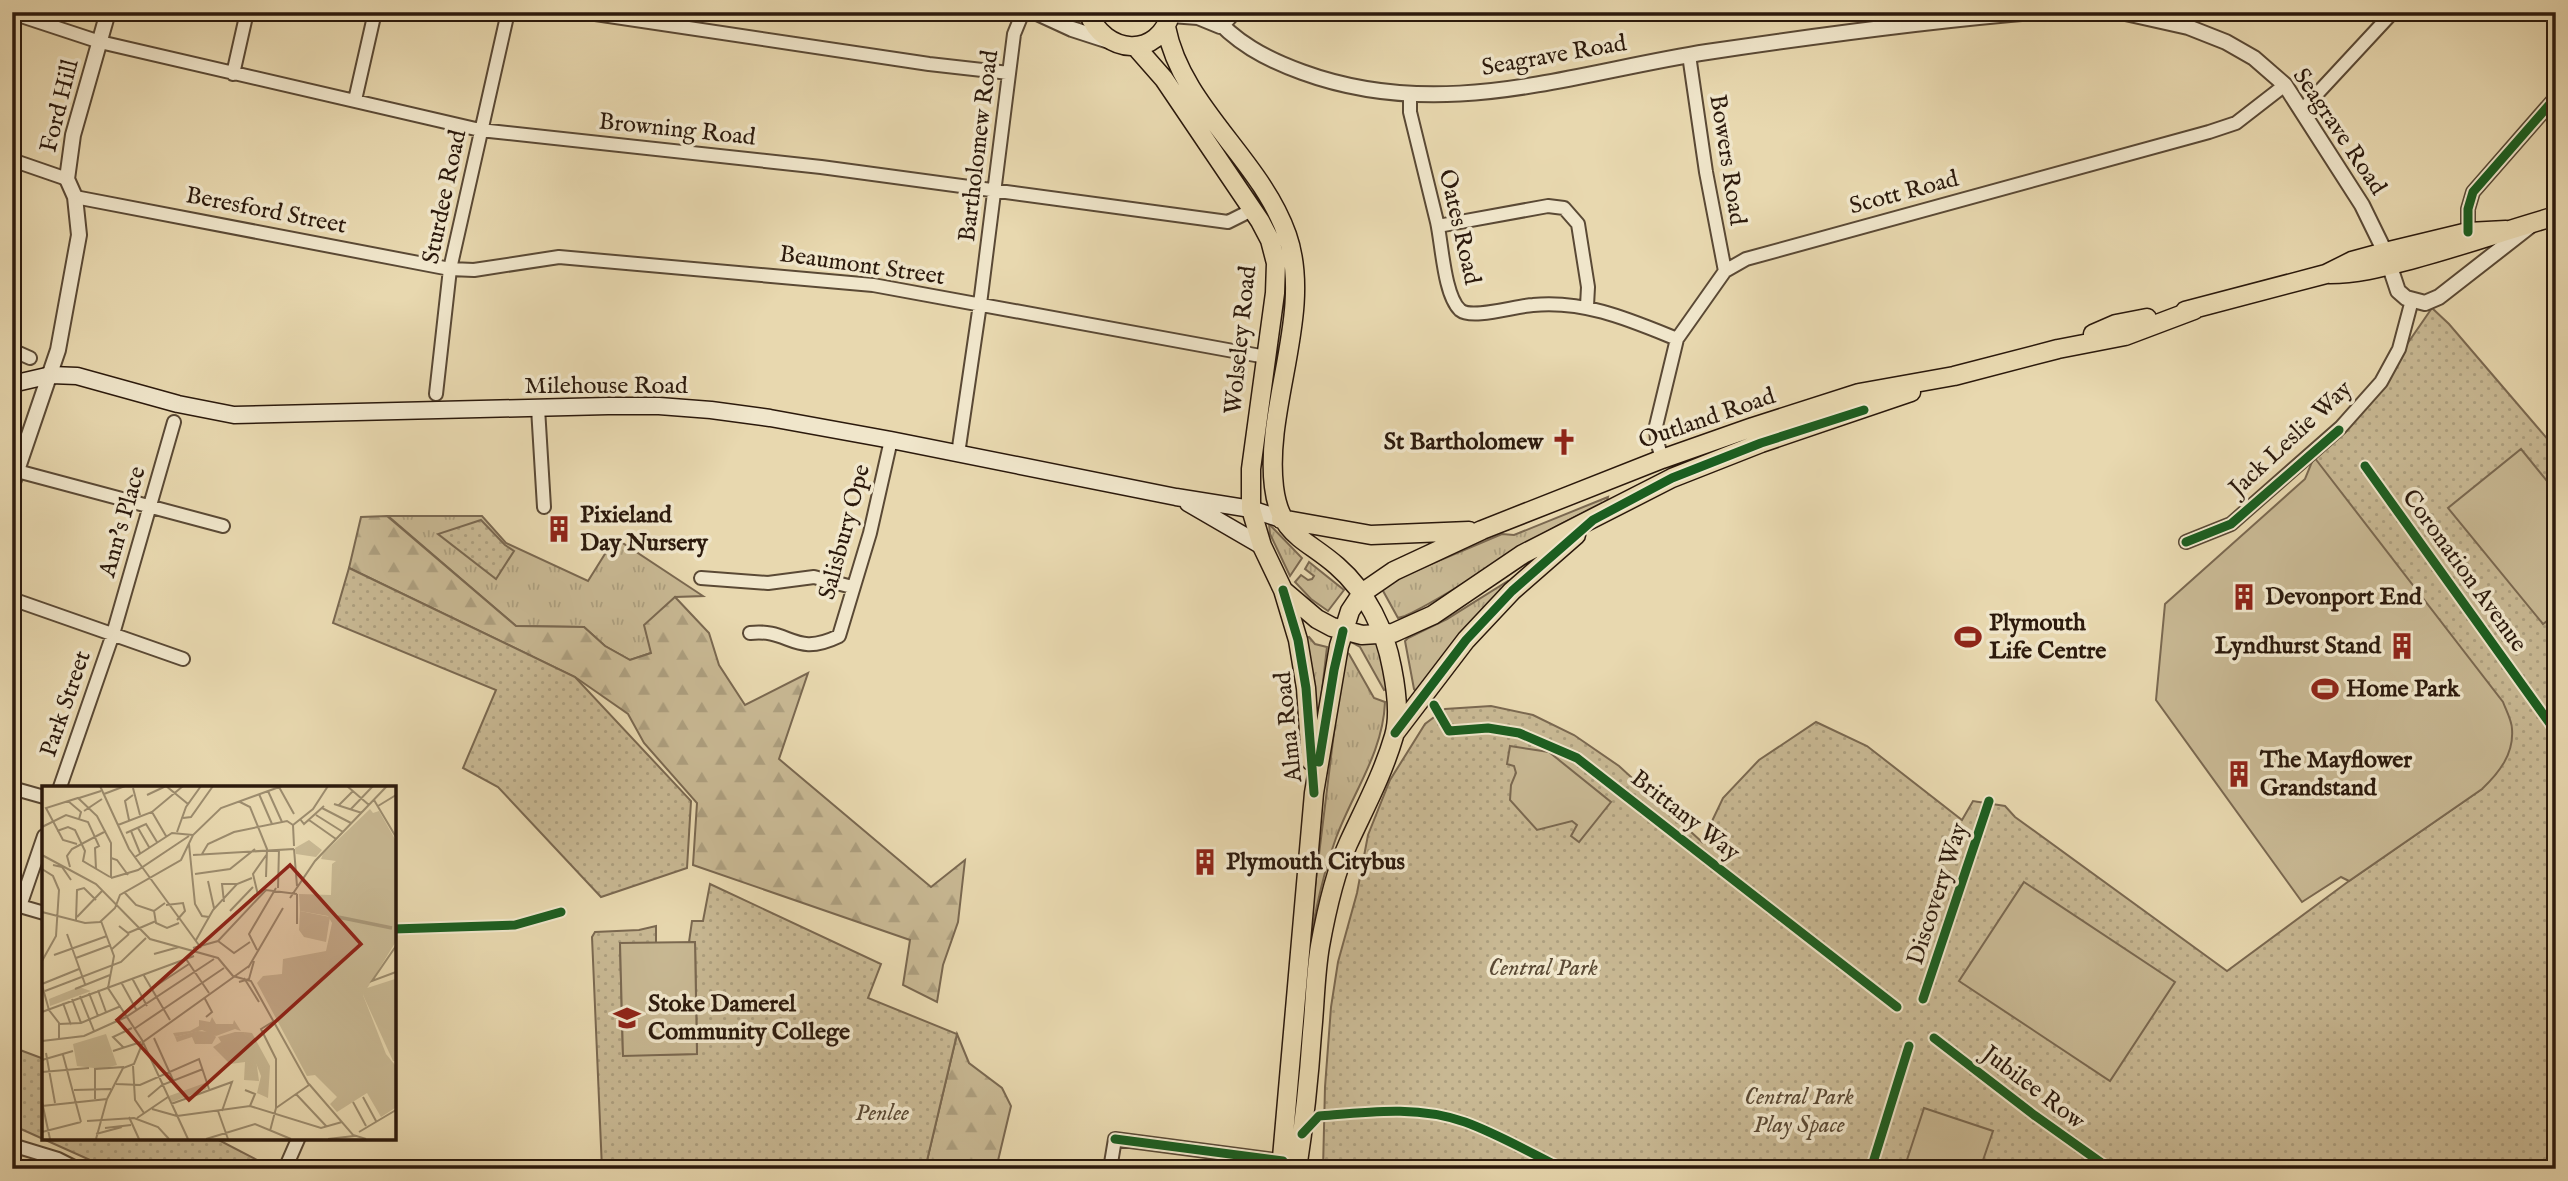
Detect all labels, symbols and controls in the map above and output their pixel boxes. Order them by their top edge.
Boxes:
street label: Seagrave Road [1479,28,1629,84]
street label: Bartholomew Road [952,48,1006,244]
street label: Ford Hill [33,56,87,156]
street label: Seagrave Road [2285,63,2393,202]
street label: Bowers Road [1701,92,1753,228]
street label: Browning Road [597,106,757,154]
street label: Sturdee Road [416,127,474,267]
street label: Scott Road [1846,164,1962,222]
street label: Oates Road [1431,166,1487,288]
street label: Beresford Street [183,180,349,242]
street label: Beaumont Street [777,239,947,293]
street label: Wolseley Road [1218,264,1264,416]
street label: Milehouse Road [524,371,688,402]
street label: Jack Leslie Way [2221,374,2359,506]
street label: Outland Road [1635,381,1780,457]
place label: St Bartholomew [1384,427,1544,458]
church icon: St Bartholomew [1549,427,1579,457]
street label: Salisbury Ope [812,461,878,603]
street label: Ann's Place [92,463,154,582]
street label: Coronation Avenue [2395,484,2533,658]
place label: Pixieland Day Nursery [580,500,709,559]
building icon: Pixieland Day Nursery [544,514,574,544]
building icon: Devonport End [2229,582,2259,612]
place label: Devonport End [2265,582,2423,613]
place label: Plymouth Life Centre [1989,608,2106,667]
sports icon: Plymouth Life Centre [1953,622,1983,652]
place label: Lyndhurst Stand [2215,631,2382,662]
building icon: Lyndhurst Stand [2387,631,2417,661]
street label: Park Street [33,647,99,761]
street label: Alma Road [1268,670,1310,785]
sports icon: Home Park [2310,674,2340,704]
place label: Home Park [2346,674,2461,705]
place label: The Mayflower Grandstand [2259,745,2412,804]
building icon: The Mayflower Grandstand [2224,759,2254,789]
street label: Brittany Way [1624,763,1746,869]
inset map [42,786,396,1139]
street label: Discovery Way [1900,819,1976,969]
building icon: Plymouth Citybus [1190,847,1220,877]
place label: Plymouth Citybus [1226,847,1406,878]
park label: Central Park [1488,953,1598,984]
place label: Stoke Damerel Community College [648,989,850,1048]
school or university icon: Stoke Damerel Community College [612,1003,642,1033]
street label: Jubilee Row [1973,1037,2092,1138]
park label: Central Park Play Space [1744,1082,1854,1141]
park label: Penlee [855,1098,909,1129]

